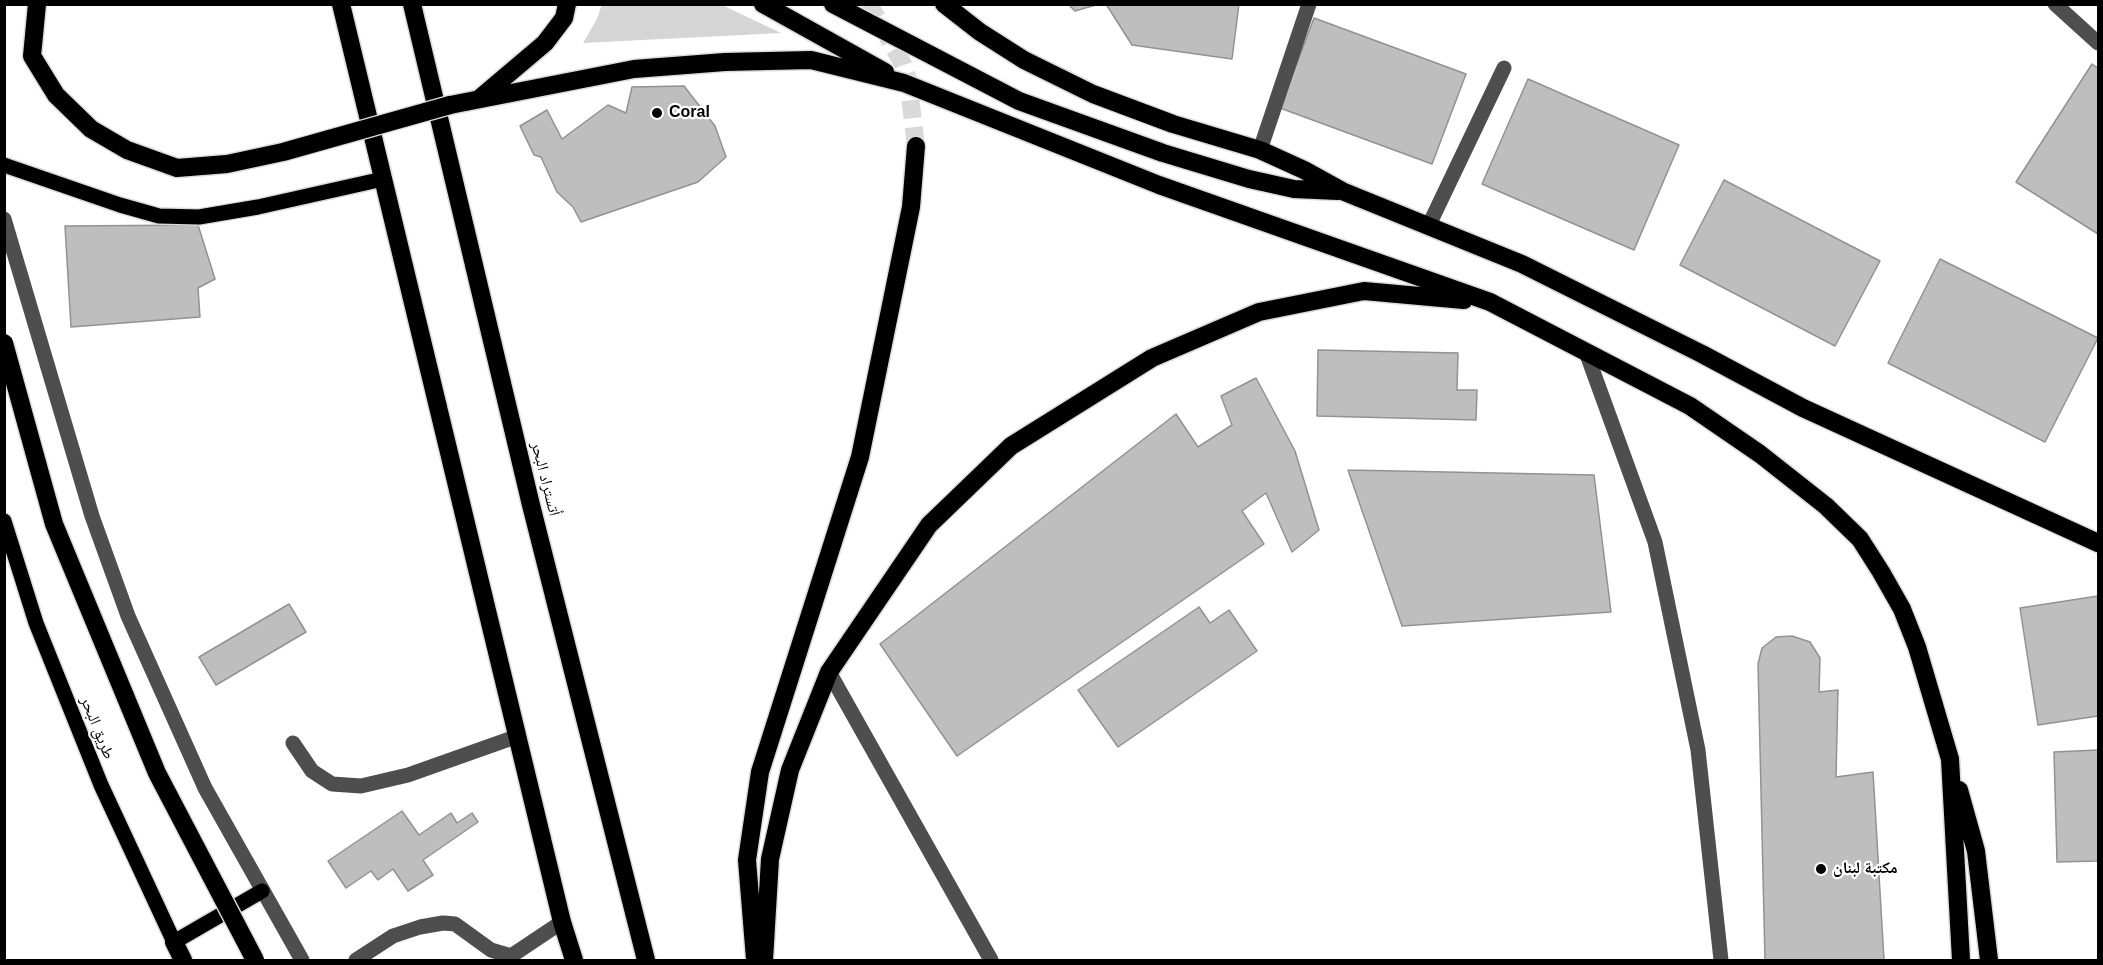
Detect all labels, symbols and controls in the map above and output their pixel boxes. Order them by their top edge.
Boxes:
place label: Coral [669,103,710,123]
marker: Coral [650,106,664,120]
street label: أتستراد البحر [526,440,564,518]
street label: طريق البحر [76,694,118,762]
place label: مكتبة لبنان [1833,859,1897,879]
marker: مكتبة لبنان [1814,862,1828,876]

